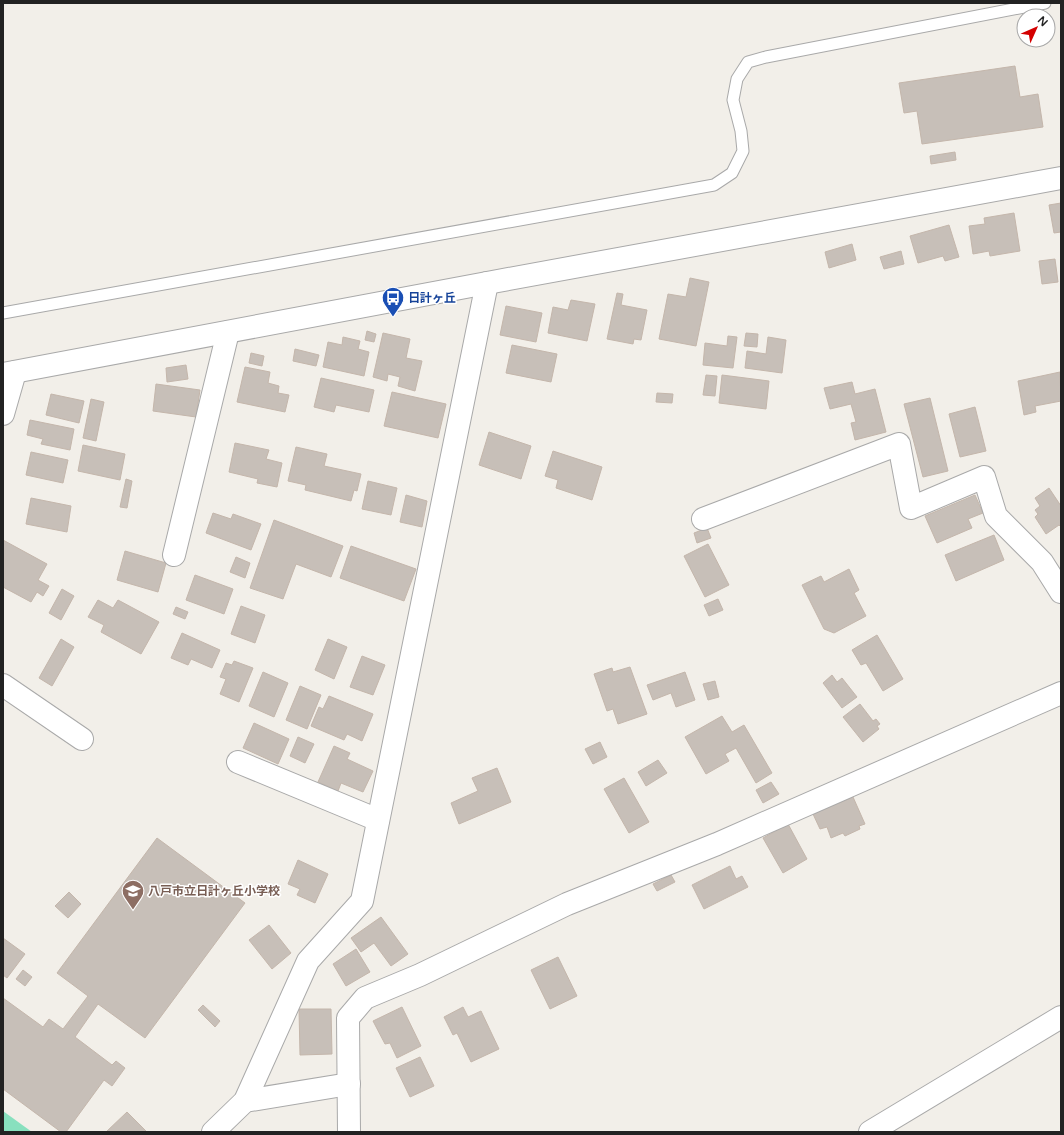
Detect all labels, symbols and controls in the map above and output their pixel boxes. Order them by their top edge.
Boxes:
north arrow [1016,8,1056,48]
text: N [1035,14,1050,29]
bus stop icon: 日計ヶ丘 [380,285,406,318]
place label: 日計ヶ丘 [408,291,456,305]
school or university icon: 八戸市立日計ヶ丘小学校 [120,878,146,911]
place label: 八戸市立日計ヶ丘小学校 [148,884,280,898]

